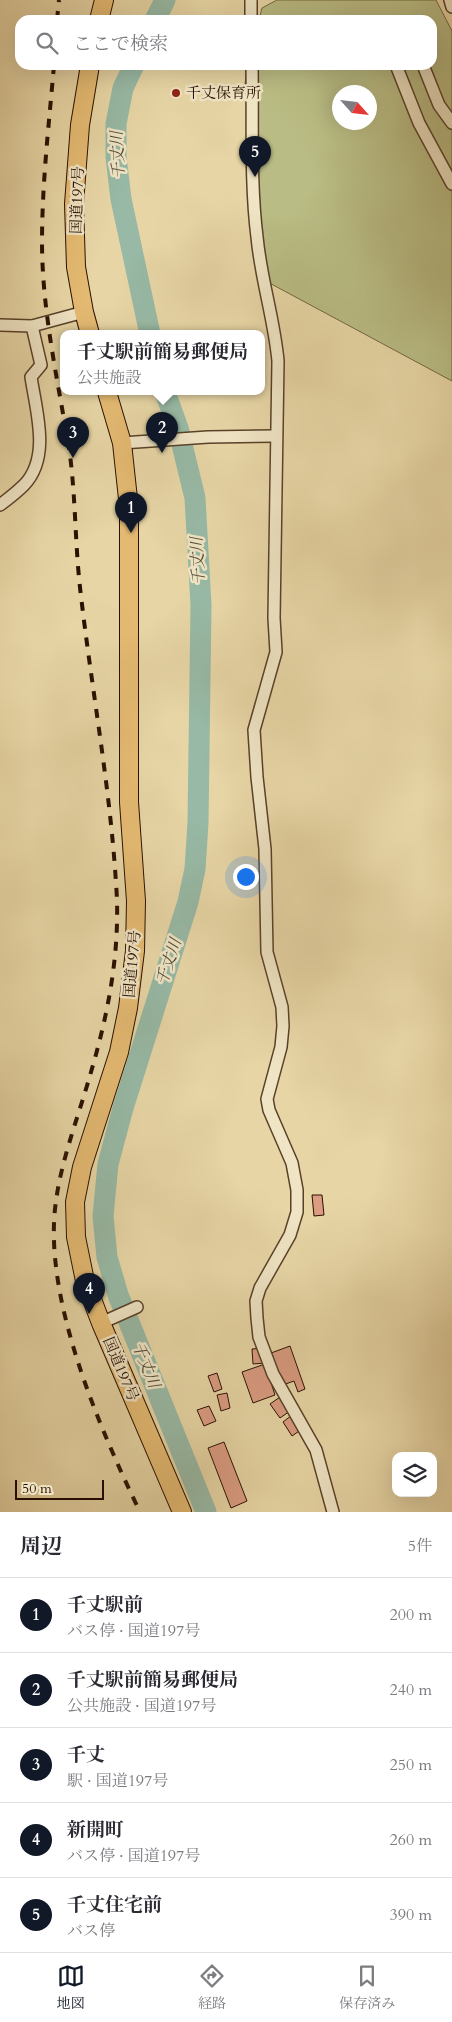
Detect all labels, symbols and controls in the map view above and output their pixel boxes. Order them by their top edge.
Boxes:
search box [15,15,437,70]
icon: search [33,29,61,57]
text: ここで検索 [73,31,168,57]
place label: 千丈保育所 [186,83,261,103]
north arrow [332,85,377,130]
marker: 千丈保育所 [170,87,182,99]
water label: 千丈川 [106,128,130,180]
pin: 5 [239,136,271,177]
street label: 国道197号 [66,166,88,234]
popup [60,330,265,395]
text: 千丈駅前簡易郵便局 [77,339,248,365]
text: 公共施設 [77,367,141,389]
pin: 2 [146,412,178,453]
pin: 3 [57,417,89,458]
pin: 1 [115,492,147,533]
water label: 千丈川 [186,534,210,586]
your location [233,864,259,890]
street label: 国道197号 [119,929,145,999]
water label: 千丈川 [151,934,187,988]
pin: 4 [73,1273,105,1314]
street label: 国道197号 [98,1334,144,1404]
water label: 千丈川 [127,1339,166,1393]
map controls [392,1452,437,1497]
button: layers [392,1452,437,1497]
scale bar [15,1477,104,1500]
text: 50 m [22,1479,52,1498]
text: 周辺 [20,1532,62,1561]
text: 5件 [408,1535,432,1557]
text: 千丈駅前 [67,1592,143,1618]
text: 1 [32,1604,40,1626]
text: 200 m [390,1604,432,1626]
text: バス停 · 国道197号 [67,1620,200,1642]
text: 千丈駅前簡易郵便局 [67,1667,238,1693]
text: 2 [32,1679,40,1701]
text: 240 m [390,1679,432,1701]
text: 公共施設 · 国道197号 [67,1695,216,1717]
text: 千丈 [67,1742,105,1768]
text: 3 [32,1754,40,1776]
text: 250 m [390,1754,432,1776]
text: 駅 · 国道197号 [67,1770,168,1792]
text: 新開町 [67,1817,124,1843]
text: 4 [32,1829,40,1851]
text: 260 m [390,1829,432,1851]
text: バス停 · 国道197号 [67,1845,200,1867]
text: 千丈住宅前 [67,1892,162,1918]
text: 5 [32,1904,40,1926]
text: 390 m [390,1904,432,1926]
text: バス停 [67,1920,115,1942]
tab: 地図 [57,1962,85,2013]
tab: 経路 [198,1962,226,2013]
tab: 保存済み [339,1962,395,2013]

